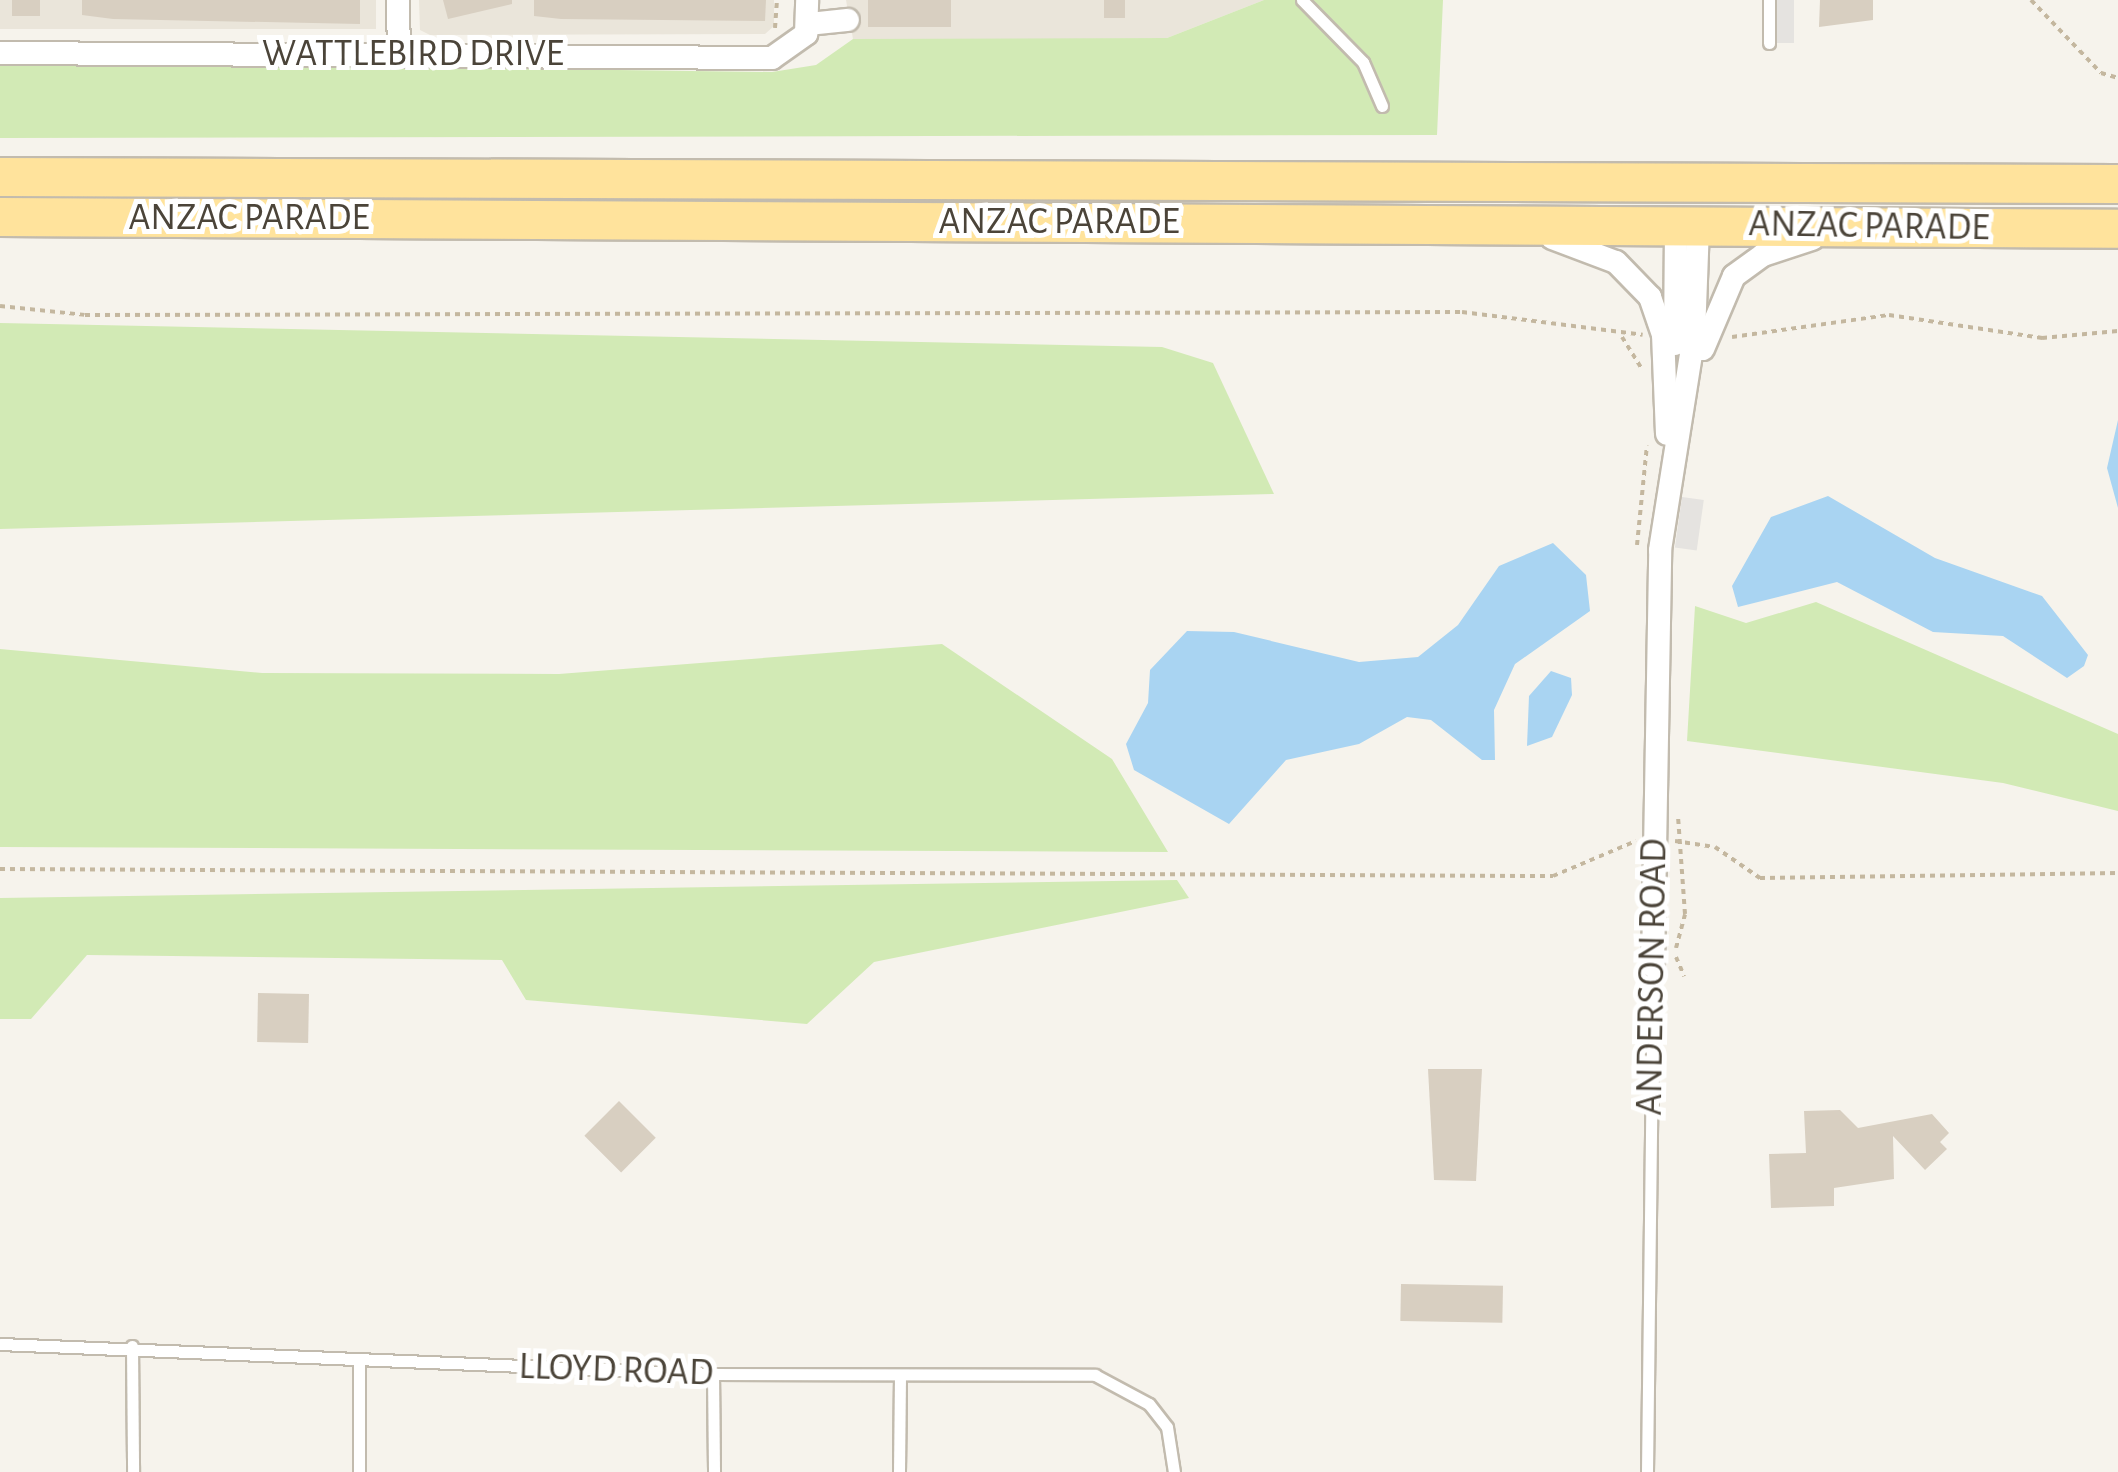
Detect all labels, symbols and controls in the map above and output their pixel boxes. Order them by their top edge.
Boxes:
street label: WATTLEBIRD DRIVE [262,32,564,78]
street label: ANZAC PARADE [128,196,370,242]
street label: ANZAC PARADE [938,200,1180,246]
street label: ANZAC PARADE [1748,202,1990,252]
street label: ANDERSON ROAD [1628,838,1678,1116]
street label: LLOYD ROAD [518,1345,714,1397]

